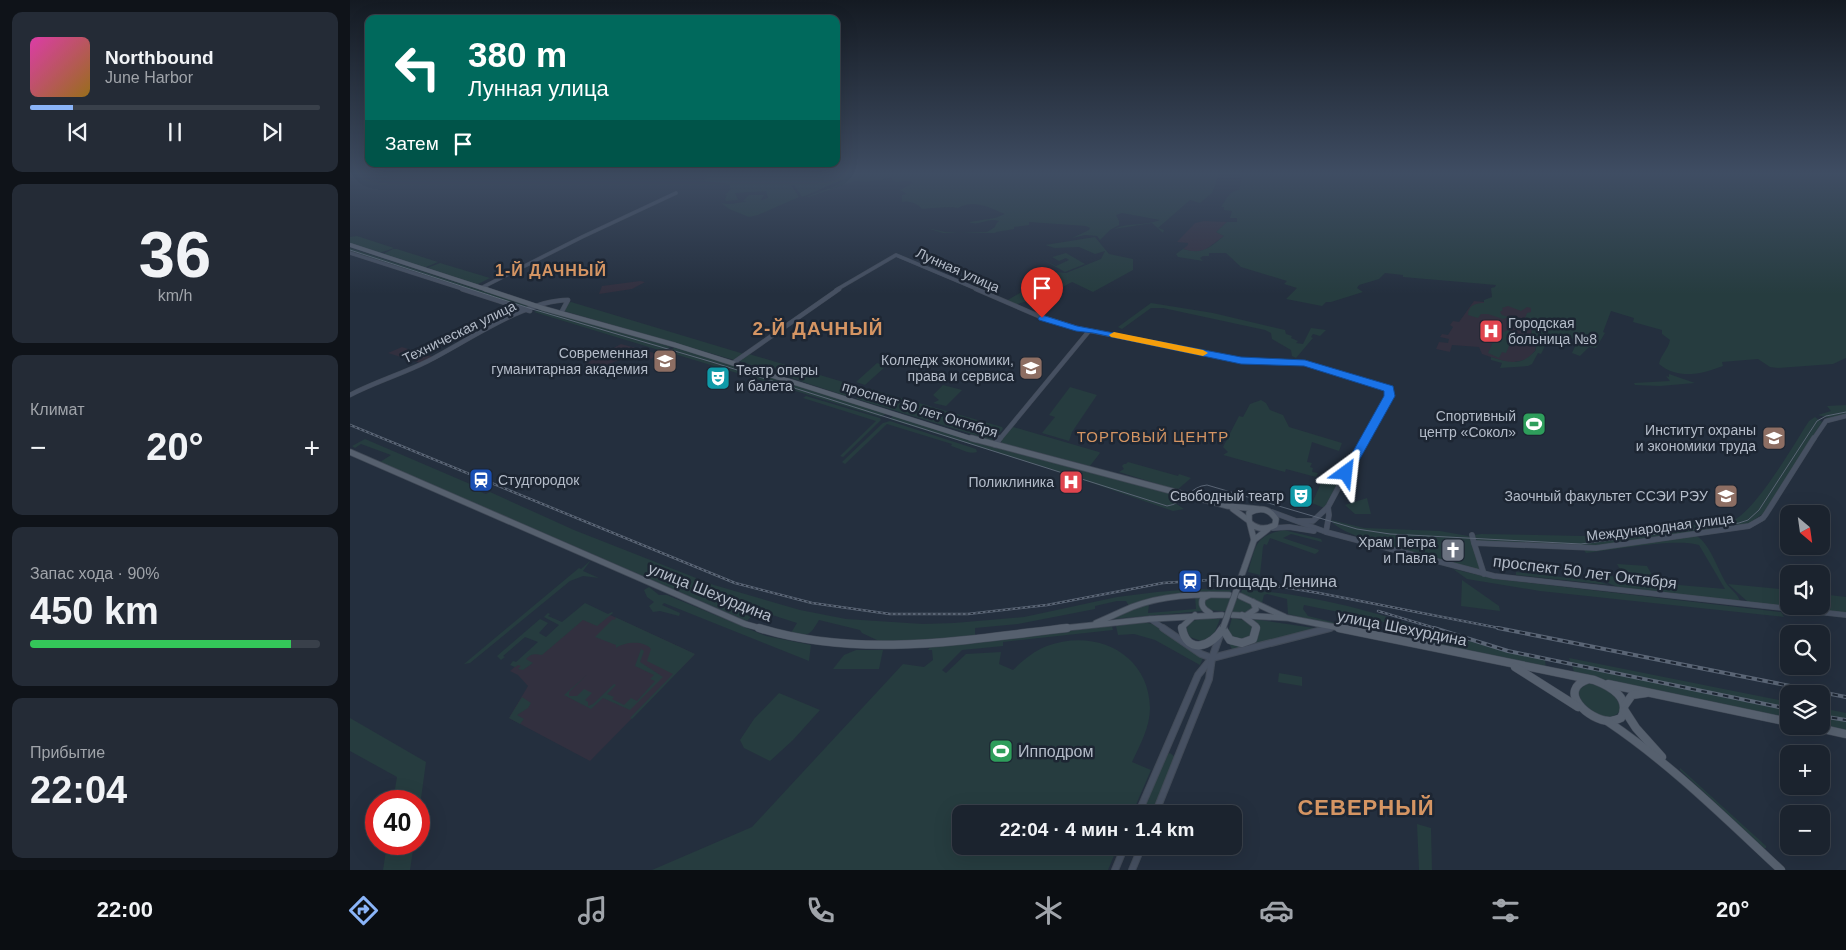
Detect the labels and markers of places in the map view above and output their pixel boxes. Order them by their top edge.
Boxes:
pin [1021,267,1063,318]
place label: Городская больница №8 [1508,315,1597,347]
hospital icon: Городская больница №8 [1478,318,1504,344]
place label: Современная гуманитарная академия [491,345,648,377]
school or university icon: Современная гуманитарная академия [652,348,678,374]
place label: Колледж экономики, права и сервиса [881,352,1014,384]
school or university icon: Колледж экономики, права и сервиса [1018,355,1044,381]
place label: Театр оперы и балета [736,362,818,394]
theatre icon: Театр оперы и балета [705,365,731,391]
place label: Спортивный центр «Сокол» [1419,408,1516,440]
sports icon: Спортивный центр «Сокол» [1521,411,1547,437]
place label: Институт охраны и экономики труда [1636,422,1756,454]
school or university icon: Институт охраны и экономики труда [1761,425,1787,451]
station icon: Студгородок [468,467,494,493]
hospital icon: Поликлиника [1058,469,1084,495]
place label: Студгородок [498,472,580,488]
place label: Поликлиника [968,474,1054,490]
theatre icon: Свободный театр [1288,483,1314,509]
school or university icon: Заочный факультет ССЭИ РЭУ [1713,483,1739,509]
place label: Свободный театр [1170,488,1284,504]
place label: Заочный факультет ССЭИ РЭУ [1505,488,1708,504]
place label: Храм Петра и Павла [1358,534,1436,566]
church icon: Храм Петра и Павла [1440,537,1466,563]
station icon: Площадь Ленина [1177,568,1203,594]
place label: Площадь Ленина [1208,573,1337,590]
sports icon: Ипподром [988,738,1014,764]
place label: Ипподром [1018,743,1094,760]

